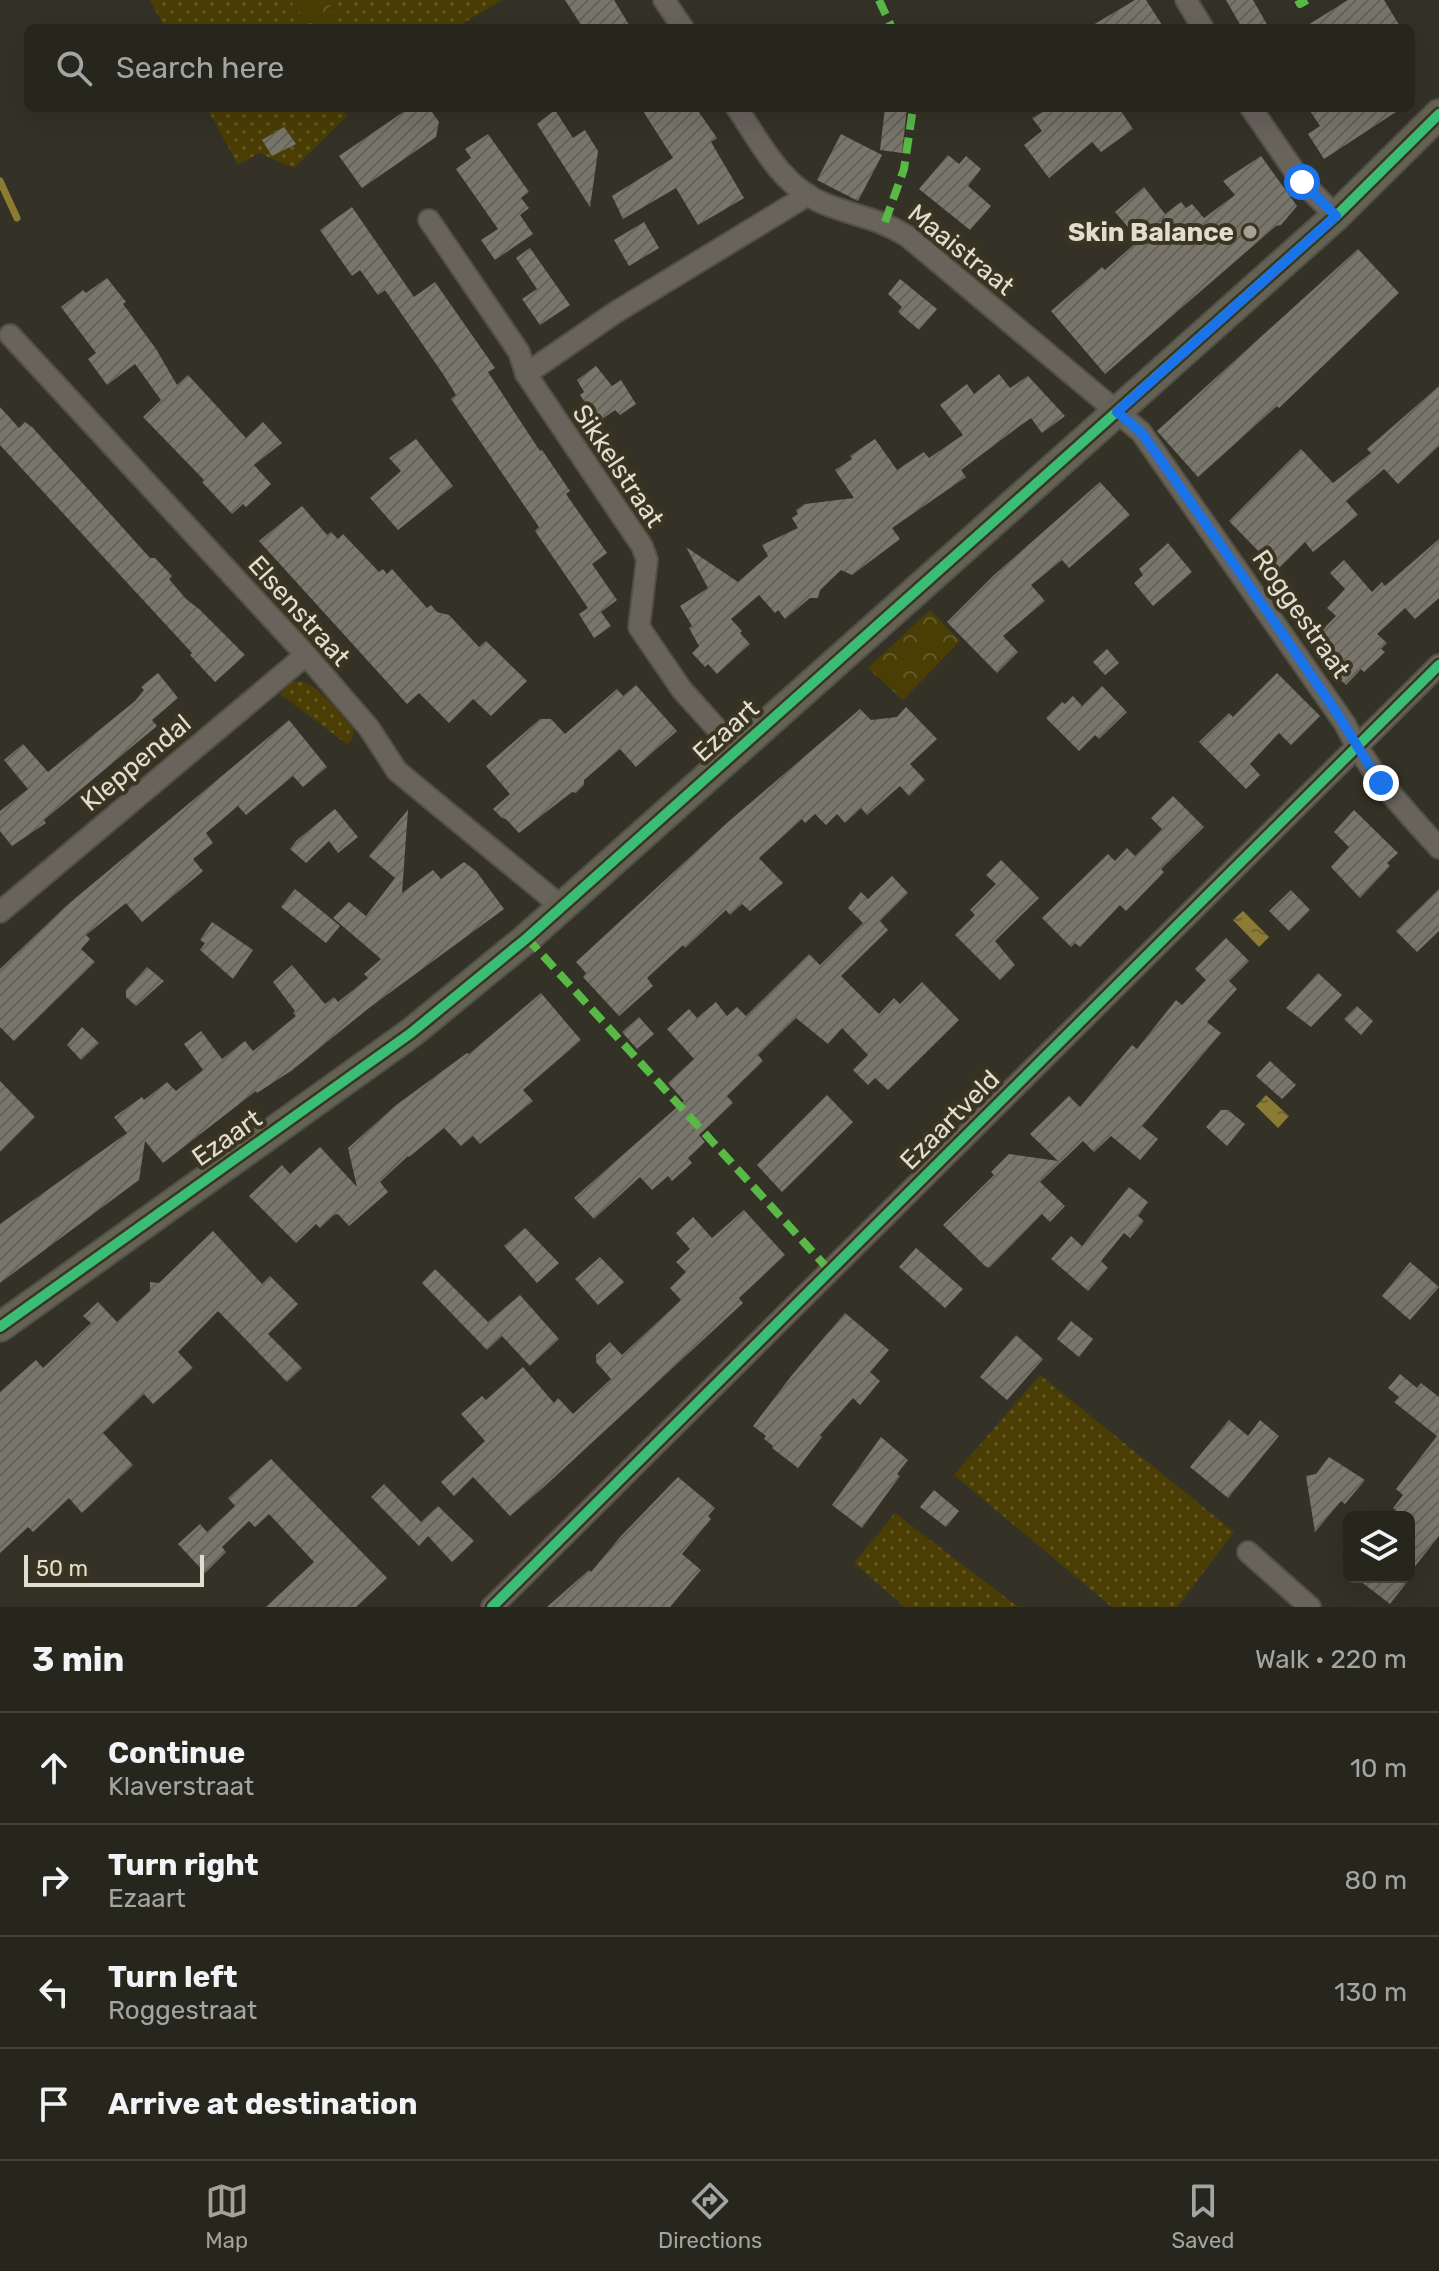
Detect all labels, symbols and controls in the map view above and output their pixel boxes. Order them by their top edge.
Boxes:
search box [24,24,1415,112]
icon: search [52,46,96,90]
text: Search here [116,50,284,86]
route start [1284,164,1320,200]
street label: Maaistraat [902,198,1020,302]
place label: Skin Balance [1068,217,1234,248]
marker: Skin Balance [1241,223,1259,241]
street label: Sikkelstraat [566,399,670,533]
street label: Roggestraat [1246,544,1356,684]
street label: Elsenstraat [241,550,357,672]
street label: Ezaart [687,693,765,769]
street label: Kleppendal [75,708,197,818]
route end [1363,765,1399,801]
street label: Ezaartveld [894,1064,1006,1176]
street label: Ezaart [186,1103,268,1173]
map controls [1343,1511,1415,1583]
button: layers [1343,1511,1415,1583]
scale bar [24,1551,204,1587]
text: 50 m [36,1555,88,1582]
text: 3 min [32,1639,124,1680]
text: Walk · 220 m [1255,1644,1407,1675]
text: Continue [108,1735,245,1771]
icon: ahead [32,1746,76,1790]
text: 10 m [1350,1753,1407,1784]
text: Klaverstraat [108,1771,254,1802]
text: Turn right [108,1847,259,1883]
icon: right [32,1858,76,1902]
text: 80 m [1344,1865,1407,1896]
text: Ezaart [108,1883,186,1914]
text: Turn left [108,1959,238,1995]
icon: left [32,1970,76,2014]
text: 130 m [1334,1977,1407,2008]
text: Roggestraat [108,1995,257,2026]
icon: arrive [32,2082,76,2126]
text: Arrive at destination [108,2086,418,2122]
tab: Map [205,2179,249,2254]
tab: Directions [658,2179,762,2254]
tab: Saved [1172,2179,1234,2254]

